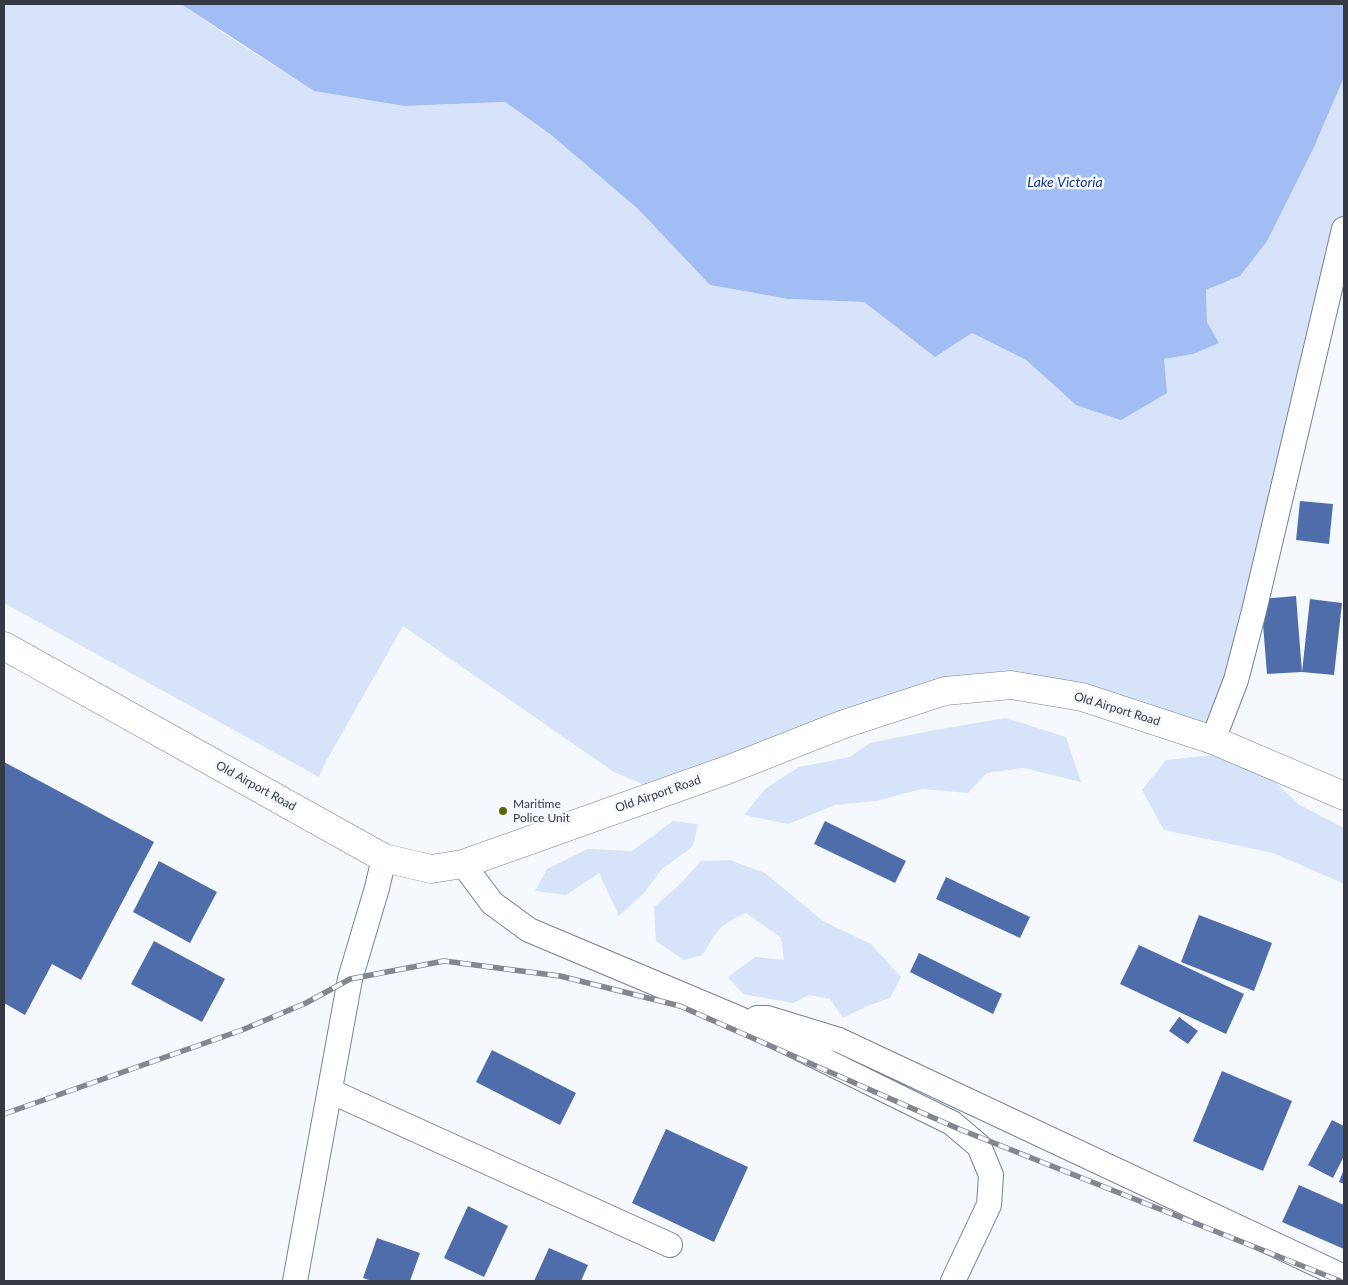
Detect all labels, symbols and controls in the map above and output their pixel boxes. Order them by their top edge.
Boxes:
water label: Lake Victoria [1027,174,1103,190]
street label: Old Airport Road [1072,689,1162,729]
street label: Old Airport Road [213,758,299,814]
street label: Old Airport Road [613,773,703,815]
place label: Maritime Police Unit [513,797,570,825]
marker: Maritime Police Unit [497,805,509,817]

